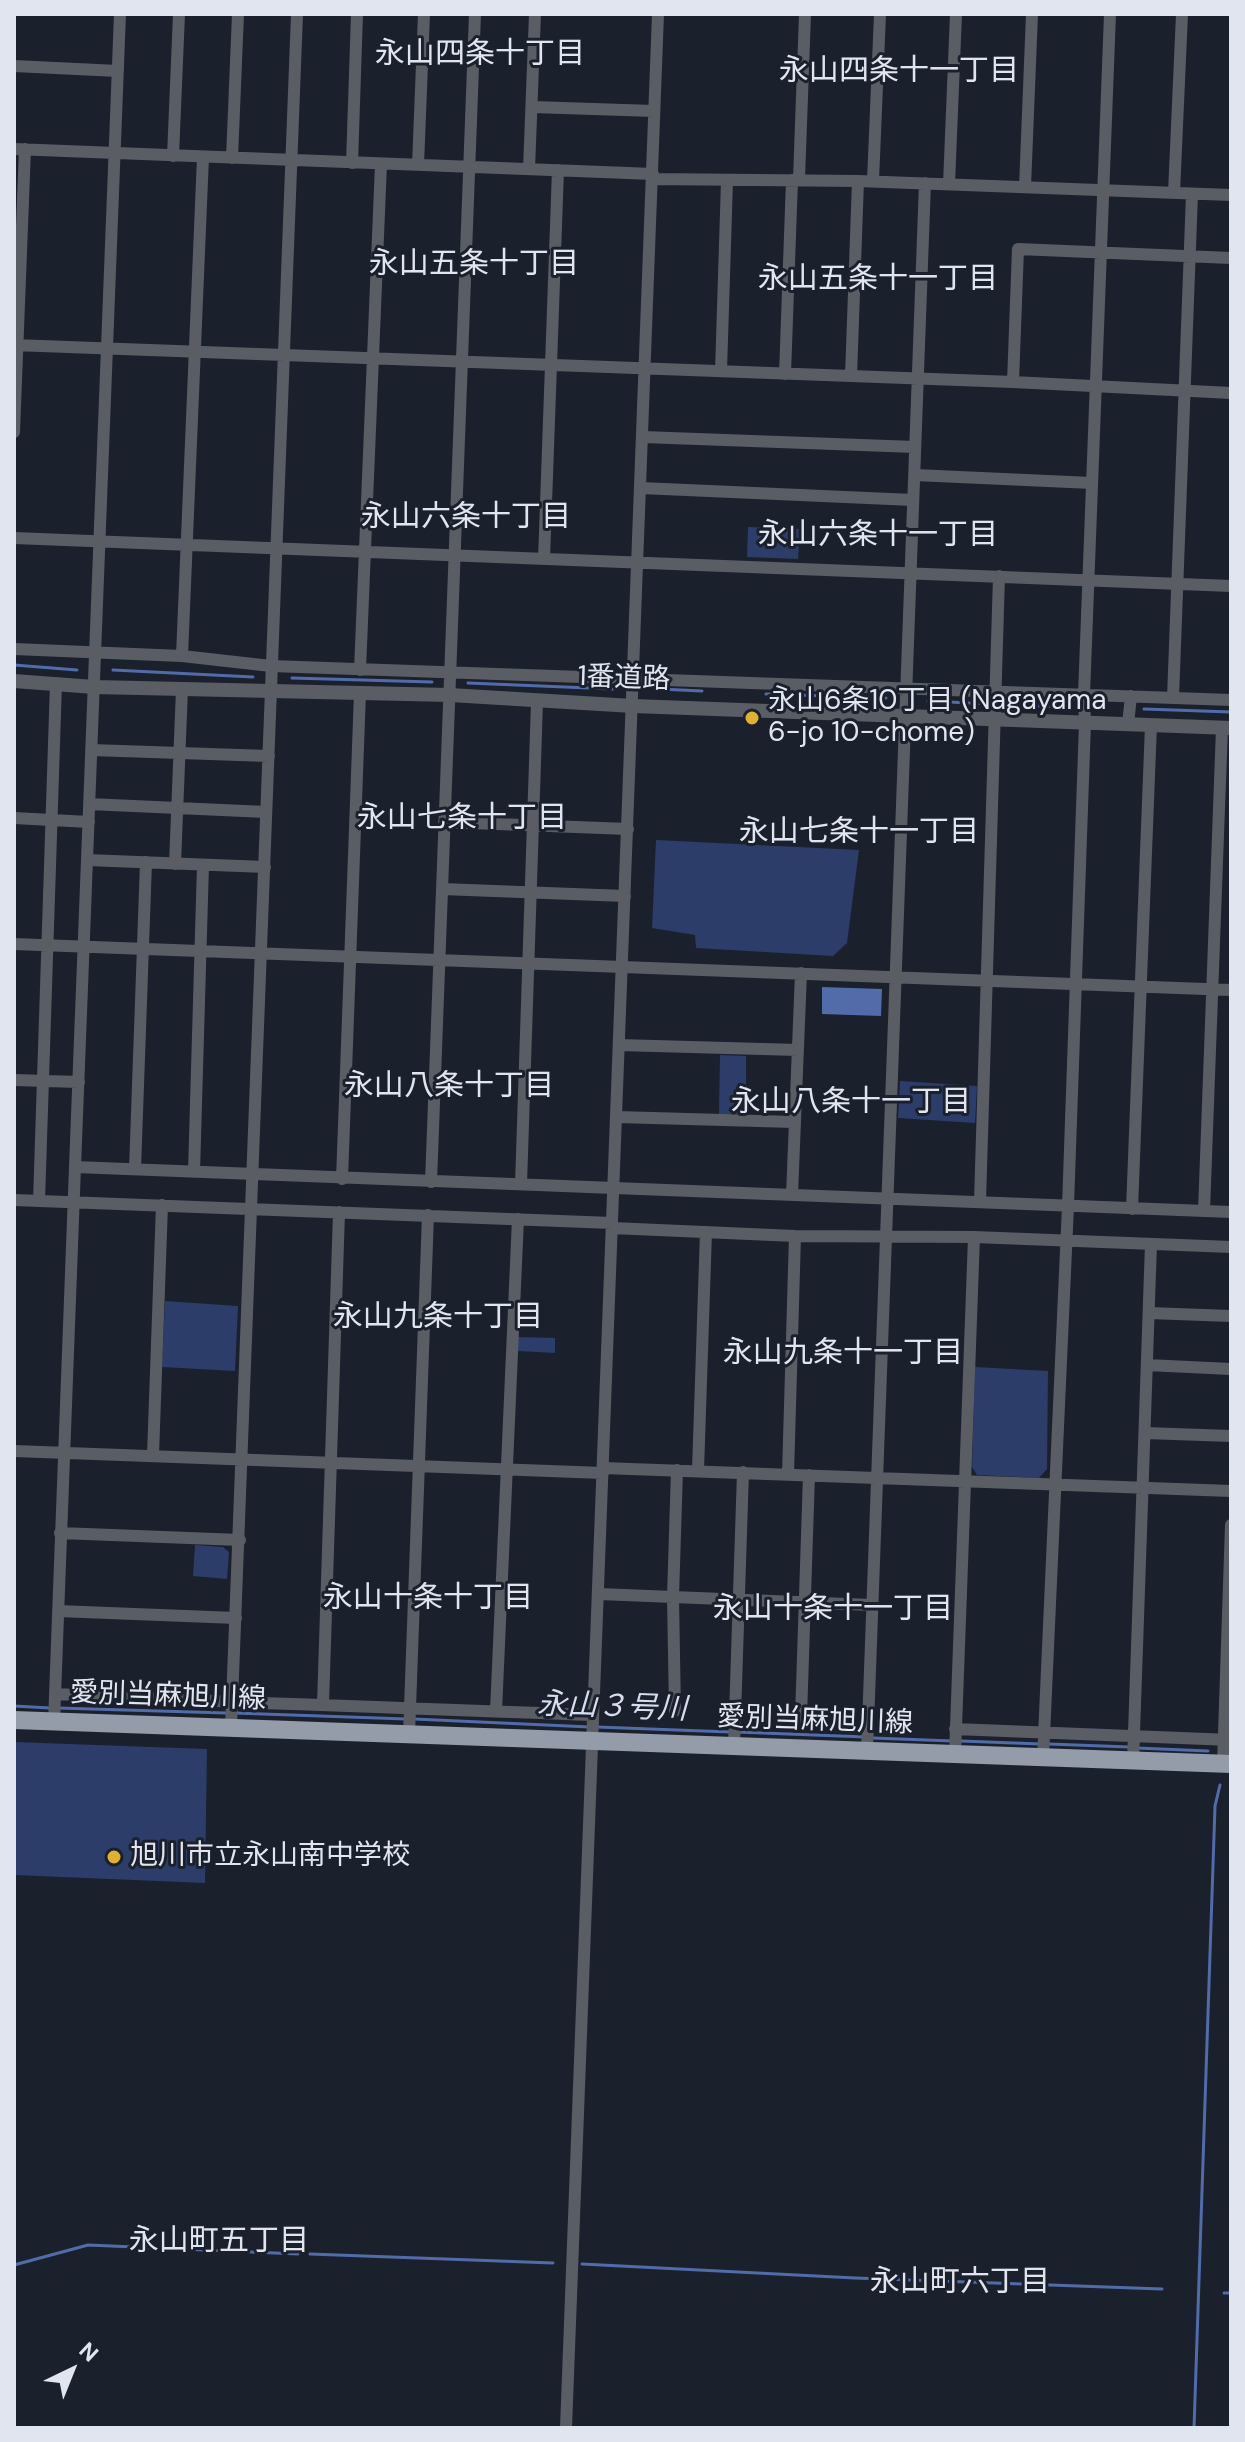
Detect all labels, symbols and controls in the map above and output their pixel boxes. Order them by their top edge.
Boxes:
district label: 永山四条十丁目 [375,37,585,73]
district label: 永山四条十一丁目 [779,54,1019,90]
district label: 永山五条十丁目 [369,247,579,283]
district label: 永山五条十一丁目 [758,262,998,298]
district label: 永山六条十丁目 [361,500,571,536]
district label: 永山六条十一丁目 [758,518,998,554]
street label: 1番道路 [577,661,671,697]
place label: 永山6条10丁目 (Nagayama 6-jo 10-chome) [768,685,1106,751]
marker: 永山6条10丁目 (Nagayama 6-jo 10-chome) [743,709,761,727]
district label: 永山七条十丁目 [357,801,567,837]
district label: 永山七条十一丁目 [739,815,979,851]
district label: 永山八条十丁目 [344,1069,554,1105]
district label: 永山八条十一丁目 [731,1085,971,1121]
district label: 永山九条十丁目 [333,1300,543,1336]
district label: 永山九条十一丁目 [723,1336,963,1372]
district label: 永山十条十丁目 [323,1581,533,1617]
district label: 永山十条十一丁目 [713,1592,953,1628]
street label: 愛別当麻旭川線 [69,1677,267,1717]
water label: 永山３号川 [536,1687,688,1729]
street label: 愛別当麻旭川線 [716,1701,914,1741]
place label: 旭川市立永山南中学校 [130,1840,410,1874]
marker: 旭川市立永山南中学校 [105,1848,123,1866]
district label: 永山町五丁目 [129,2224,309,2260]
district label: 永山町六丁目 [870,2265,1050,2301]
north arrow [32,2330,112,2410]
text: N [73,2336,104,2368]

